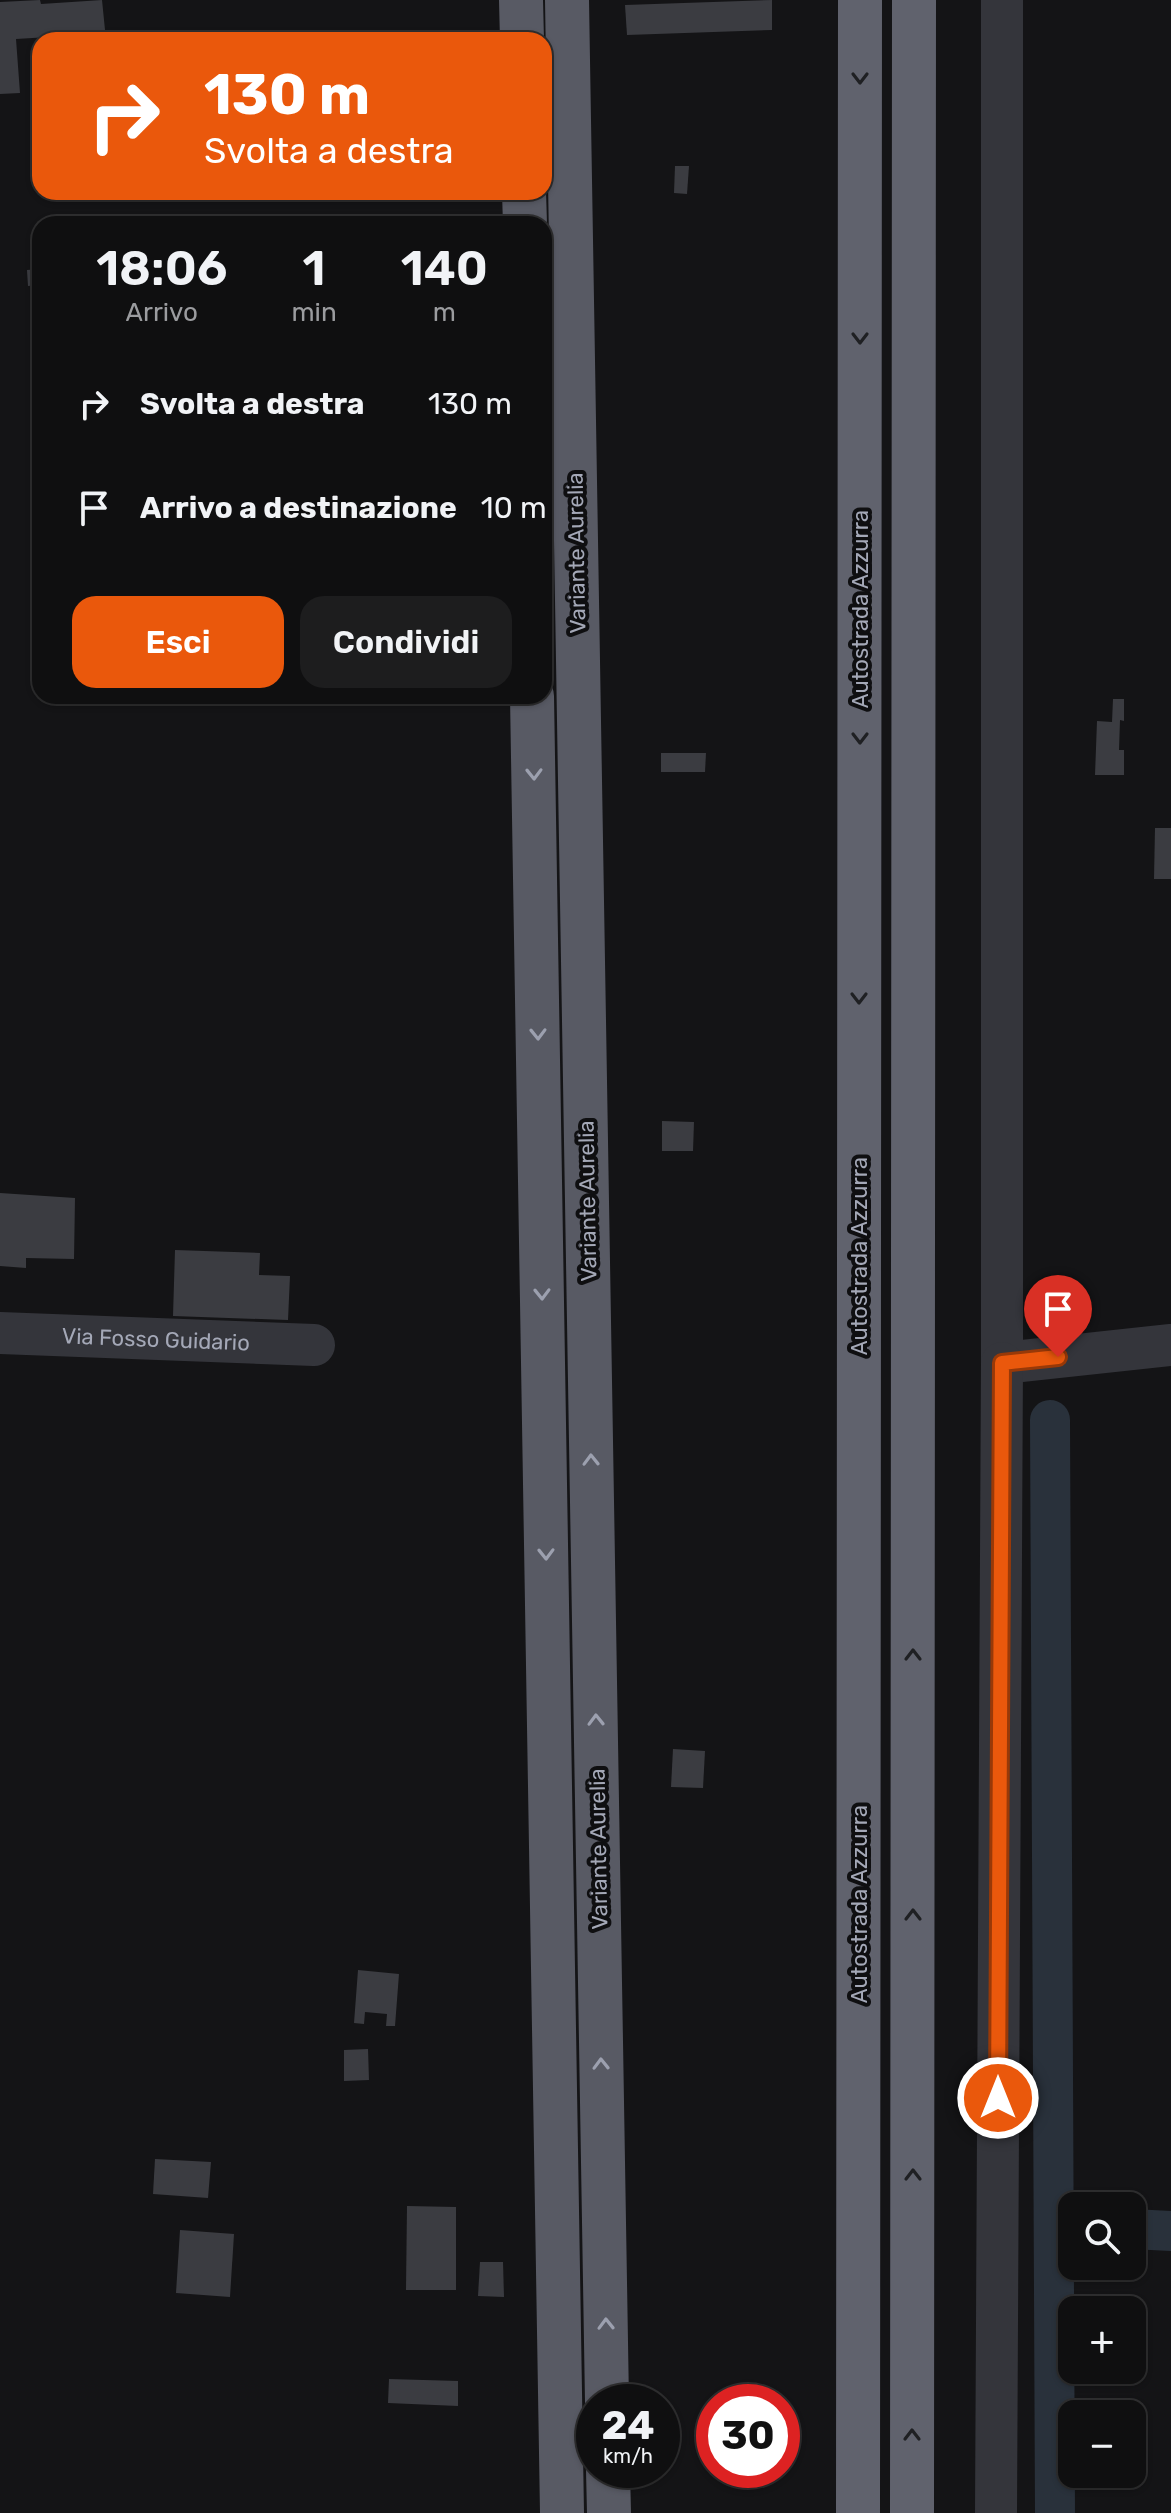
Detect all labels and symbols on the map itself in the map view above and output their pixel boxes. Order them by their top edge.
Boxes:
one-way arrow [851,72,869,85]
one-way arrow [851,332,869,345]
street label: Variante Aurelia [562,472,591,634]
street label: Autostrada Azzurra [847,510,874,708]
one-way arrow [851,732,869,745]
one-way arrow [525,768,542,781]
one-way arrow [850,992,868,1005]
one-way arrow [529,1028,547,1041]
street label: Variante Aurelia [573,1120,602,1282]
street label: Autostrada Azzurra [846,1157,873,1355]
pin [1024,1275,1092,1357]
one-way arrow [533,1288,551,1301]
street label: Via Fosso Guidario [61,1322,250,1357]
one-way arrow [583,1453,600,1466]
one-way arrow [537,1548,555,1561]
one-way arrow [904,1648,922,1661]
one-way arrow [587,1713,604,1726]
street label: Variante Aurelia [584,1768,613,1930]
street label: Autostrada Azzurra [846,1805,873,2003]
one-way arrow [904,1908,922,1921]
position arrow [956,2056,1040,2140]
one-way arrow [593,2057,610,2070]
one-way arrow [904,2168,922,2181]
one-way arrow [597,2317,614,2330]
speed limit sign: 30 [696,2384,800,2488]
one-way arrow [903,2428,921,2441]

